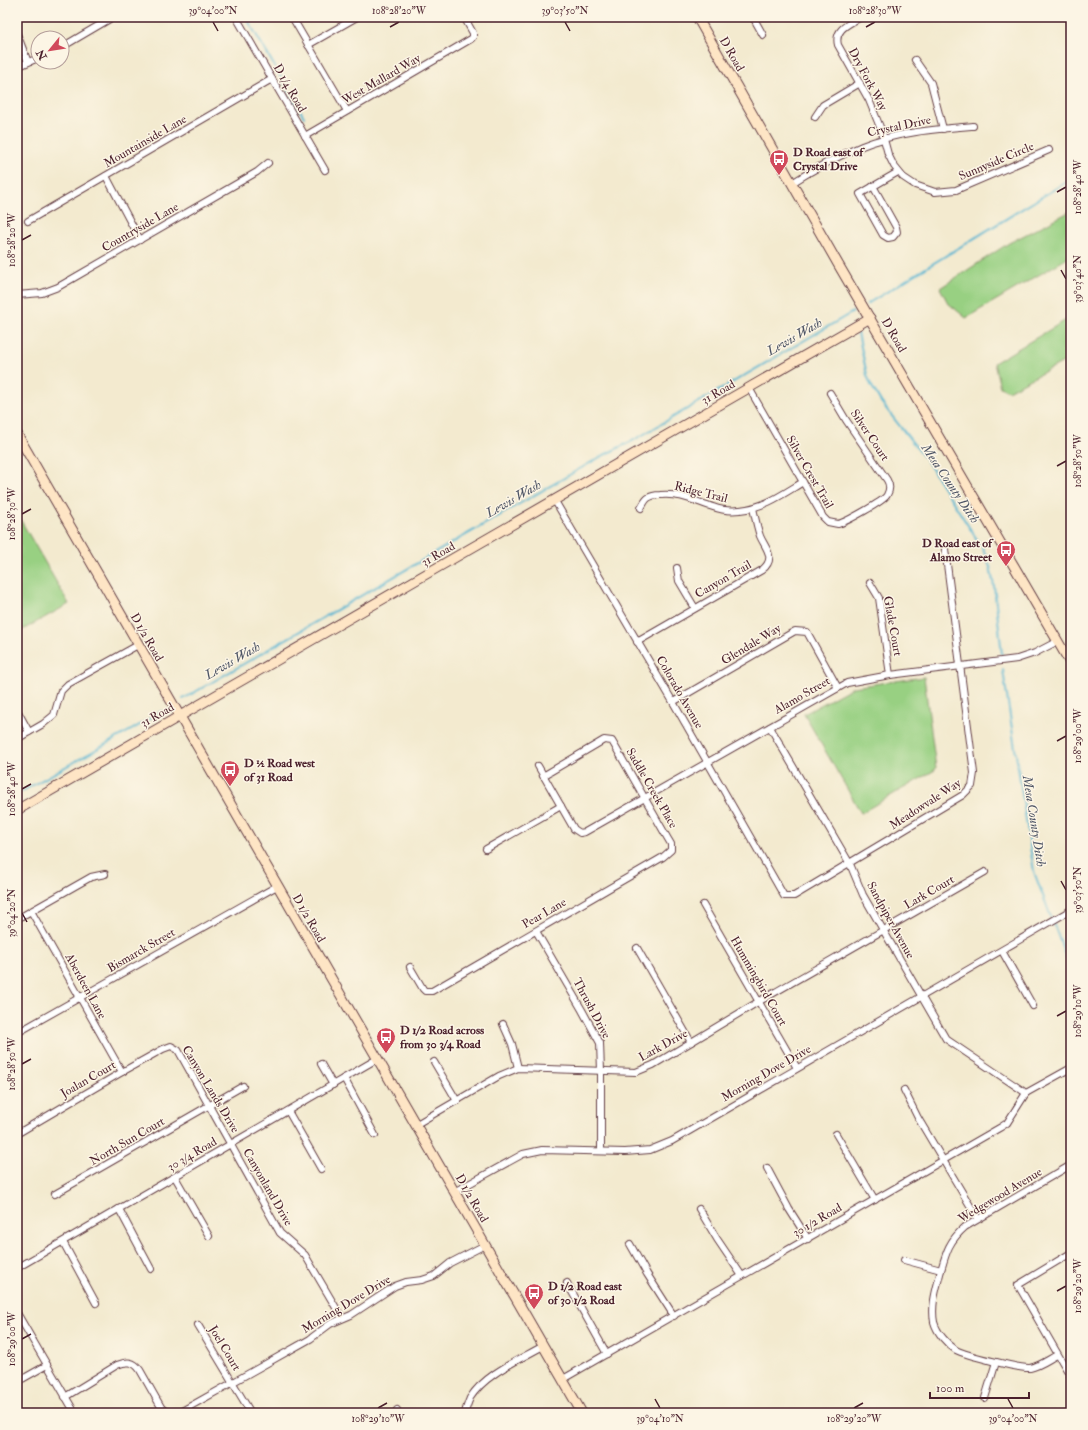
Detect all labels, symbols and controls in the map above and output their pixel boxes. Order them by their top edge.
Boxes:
text: 39°04'00"N [188,5,238,17]
text: 108°28'20"W [372,5,427,17]
text: 39°03'50"N [542,5,588,17]
text: 108°28'30"W [849,5,902,17]
north arrow [30,30,70,70]
street label: D Road [716,34,747,74]
street label: Dry Fork Way [845,45,891,114]
text: N [33,46,50,63]
street label: West Mallard Way [338,51,424,109]
street label: D 1/4 Road [270,61,309,115]
street label: Mountainside Lane [101,112,189,171]
street label: Crystal Drive [866,112,932,141]
street label: Sunnyside Circle [956,139,1036,184]
place label: D Road east of Crystal Drive [793,145,865,174]
bus stop icon: D Road east of Crystal Drive [768,148,790,176]
text: 108°28'40"W [1072,159,1084,214]
street label: Countryside Lane [99,199,181,255]
text: 108°28'20"W [6,212,18,267]
text: 39°03'40"N [1072,255,1084,303]
water label: Lewis Wash [763,315,825,360]
street label: D Road [878,315,909,355]
street label: 31 Road [699,377,738,408]
street label: Silver Court [847,407,892,464]
street label: Silver Crest Trail [783,433,837,511]
text: 108°28'50"W [1072,434,1084,488]
water label: Mesa County Ditch [917,440,983,526]
water label: Lewis Wash [482,477,544,522]
street label: Ridge Trail [673,479,729,506]
text: 108°28'30"W [6,487,18,540]
place label: D Road east of Alamo Street [922,536,994,565]
street label: 31 Road [419,539,458,570]
bus stop icon: D Road east of Alamo Street [995,539,1017,567]
street label: Canyon Trail [692,557,754,602]
street label: Glade Court [880,595,905,657]
street label: D 1/2 Road [127,610,166,664]
street label: Glendale Way [719,620,784,668]
water label: Lewis Wash [201,639,263,684]
street label: Colorado Avenue [653,653,706,731]
street label: Alamo Street [771,673,833,718]
street label: 31 Road [138,700,177,731]
text: 108°29'00"W [1072,708,1084,763]
street label: Saddle Creek Place [622,745,681,831]
place label: D ½ Road west of 31 Road [244,756,315,785]
bus stop icon: D ½ Road west of 31 Road [219,759,241,787]
text: 108°28'40"W [6,761,18,816]
water label: Mesa County Ditch [1019,773,1049,868]
street label: Meadowvale Way [887,775,964,833]
text: 39°03'50"N [1072,867,1084,913]
street label: Lark Court [901,872,957,913]
street label: Sandpiper Avenue [863,879,918,961]
text: 39°04'20"N [6,888,18,938]
street label: D 1/2 Road [289,891,328,945]
street label: Pear Lane [520,895,569,932]
street label: Bismarck Street [105,925,178,976]
street label: Hummingbird Court [727,934,790,1029]
street label: Aberdeen Lane [61,950,110,1022]
street label: Thrush Drive [569,975,614,1041]
text: 108°29'10"W [1072,984,1084,1037]
place label: D 1/2 Road across from 30 3/4 Road [399,1023,484,1052]
bus stop icon: D 1/2 Road across from 30 3/4 Road [375,1026,397,1054]
street label: Lark Drive [636,1026,690,1065]
text: 108°28'50"W [6,1037,18,1091]
street label: Morning Dove Drive [719,1042,814,1105]
street label: Canyon Lands Drive [179,1043,243,1136]
street label: Joalan Court [57,1058,119,1102]
street label: North Sun Court [87,1114,168,1169]
street label: 30 3/4 Road [165,1134,220,1175]
street label: Canyonland Drive [239,1146,296,1229]
street label: Wedgewood Avenue [955,1165,1045,1227]
street label: D 1/2 Road [452,1171,491,1225]
street label: 30 1/2 Road [790,1200,845,1241]
text: 108°29'20"W [1072,1258,1084,1313]
street label: Morning Dove Drive [299,1272,393,1337]
place label: D 1/2 Road east of 30 1/2 Road [548,1279,622,1308]
bus stop icon: D 1/2 Road east of 30 1/2 Road [523,1282,545,1310]
text: 108°29'00"W [6,1311,18,1366]
street label: Joel Court [205,1322,244,1374]
scale bar [930,1374,1029,1400]
text: 100 m [936,1381,965,1396]
text: 108°29'10"W [352,1413,405,1425]
text: 39°04'10"N [636,1413,684,1425]
text: 108°29'20"W [827,1413,882,1425]
text: 39°04'00"N [988,1413,1038,1425]

